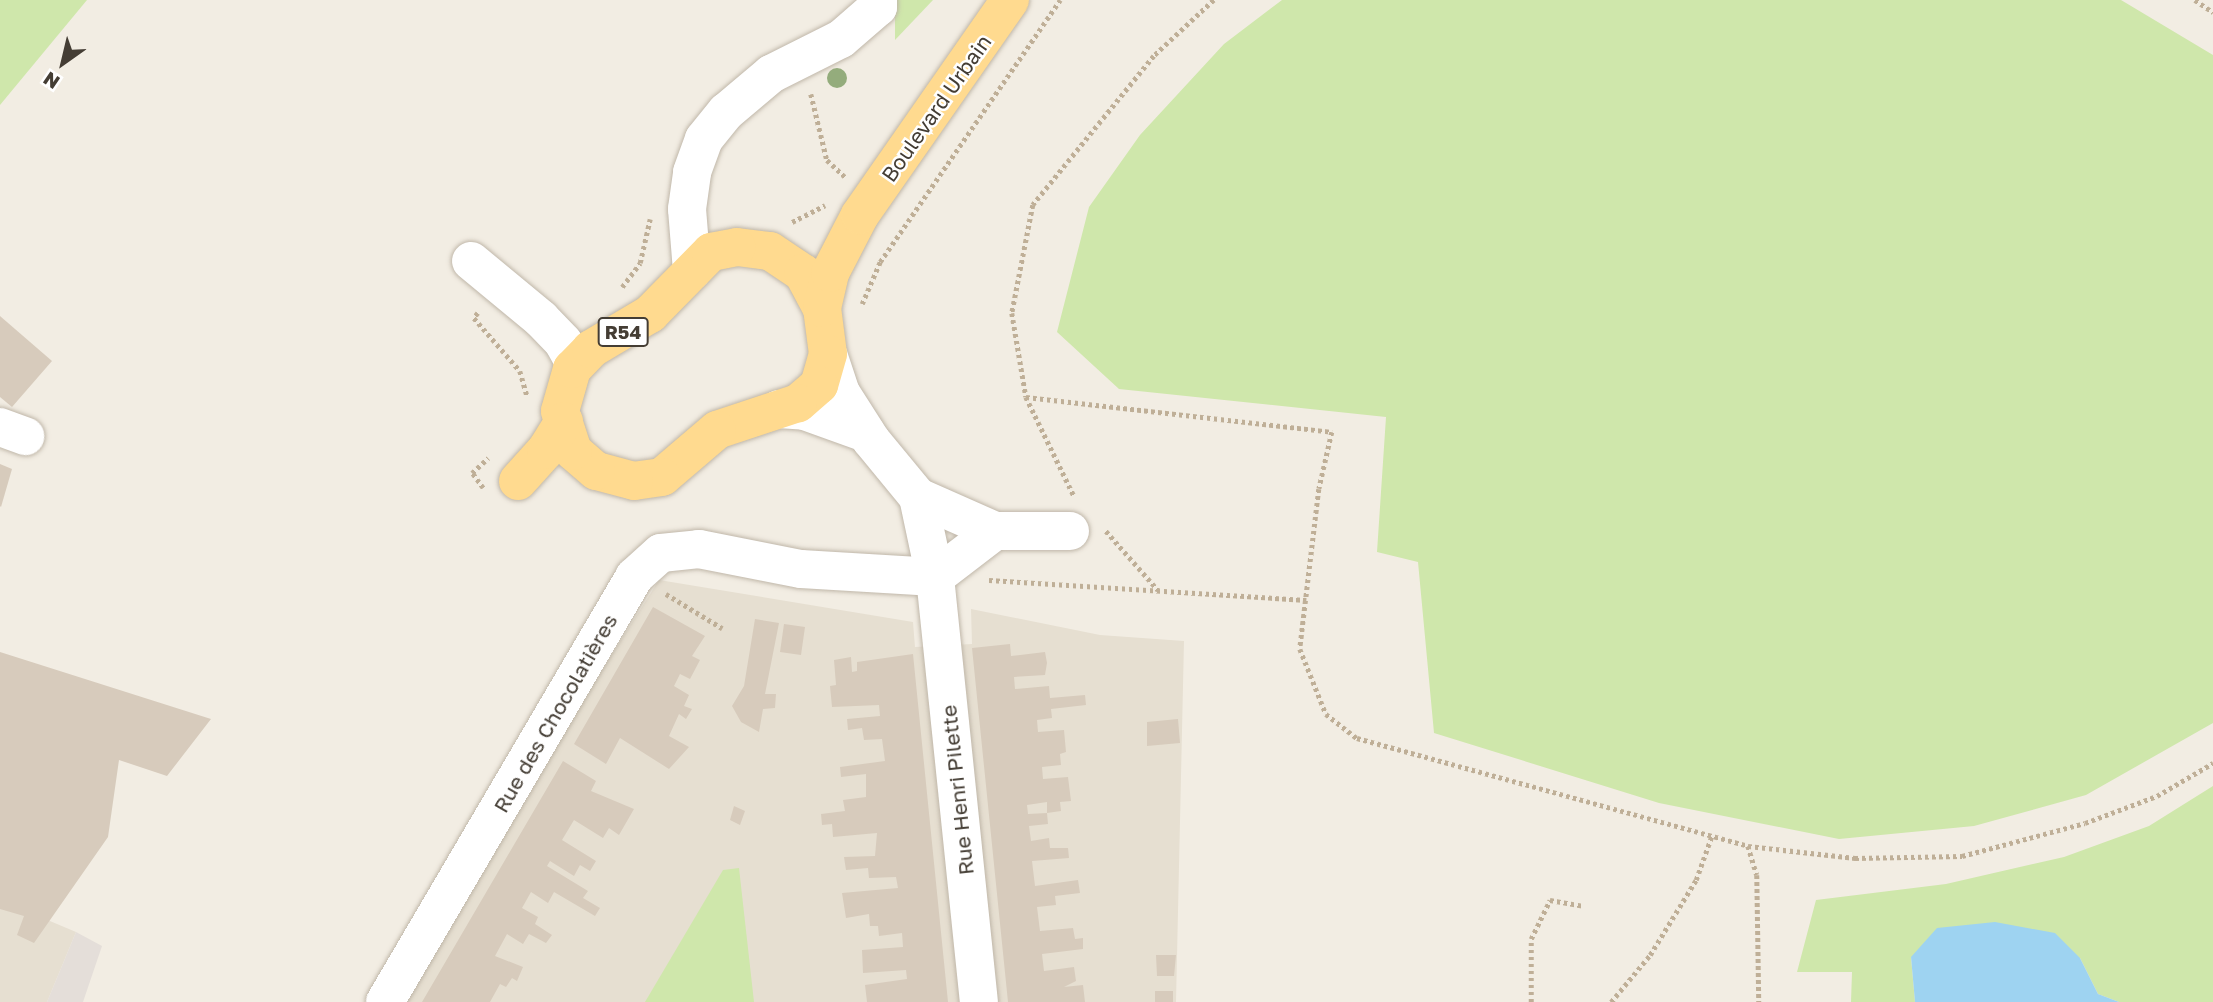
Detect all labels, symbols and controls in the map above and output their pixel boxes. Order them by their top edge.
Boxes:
north arrow [28,28,98,98]
street label: Boulevard Urbain [876,30,996,186]
text: N [39,67,63,94]
road number: R54 [597,316,649,348]
street label: Rue des Chocolatières [488,609,622,817]
street label: Rue Henri Pilette [936,704,978,876]

